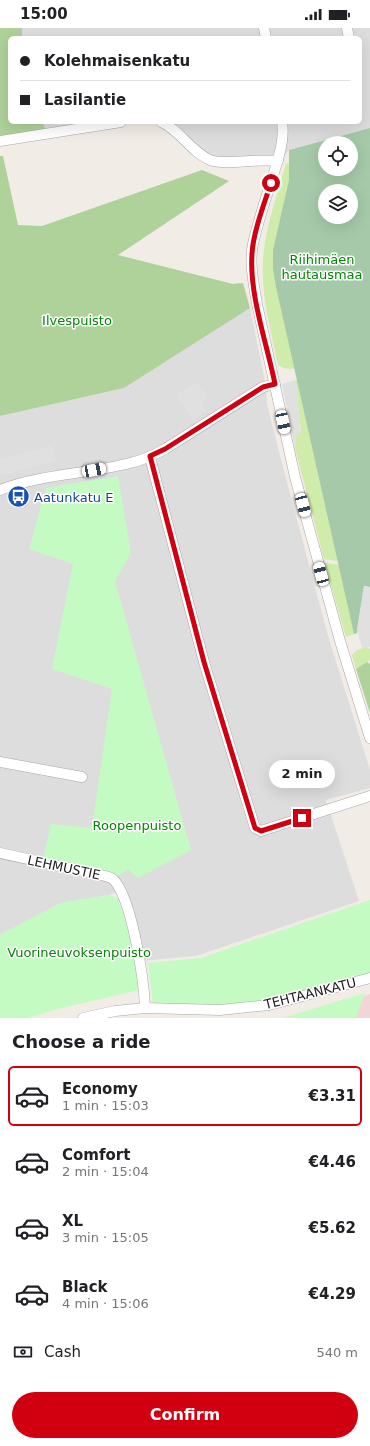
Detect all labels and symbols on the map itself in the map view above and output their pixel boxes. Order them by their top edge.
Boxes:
route start [262,174,280,192]
park label: Riihimäen hautausmaa [281,252,363,282]
park label: Ilvespuisto [42,313,112,328]
car [275,409,291,435]
car [81,462,107,478]
bus stop icon: Aatunkatu E [5,484,31,510]
place label: Aatunkatu E [34,490,113,505]
car [294,492,312,518]
car [312,561,330,587]
callout: 2 min [269,760,335,788]
route end [293,809,311,827]
park label: Roopenpuisto [93,818,181,833]
street label: LEHMUSTIE [26,852,102,883]
park label: Vuorineuvoksenpuisto [7,945,151,960]
street label: TEHTAANKATU [262,975,358,1012]

